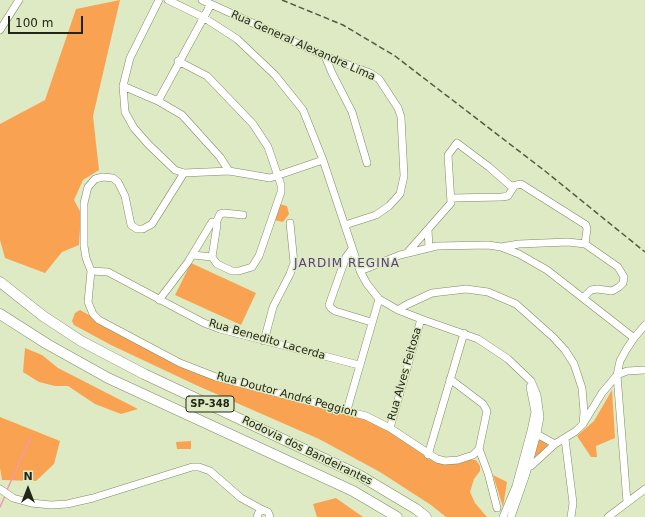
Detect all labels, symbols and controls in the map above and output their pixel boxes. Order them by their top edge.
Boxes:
scale bar [10,8,85,34]
street label: Rua General Alexandre Lima [229,8,377,84]
text: 100 m [15,16,53,30]
district label: JARDIM REGINA [294,257,400,271]
street label: Rua Benedito Lacerda [207,317,327,363]
street label: Rua Alves Feitosa [385,326,425,422]
street label: Rua Doutor André Peggion [215,370,359,420]
road number: SP-348 [186,396,234,412]
street label: Rodovia dos Bandeirantes [240,414,374,488]
north arrow [8,469,48,509]
text: N [23,470,33,483]

